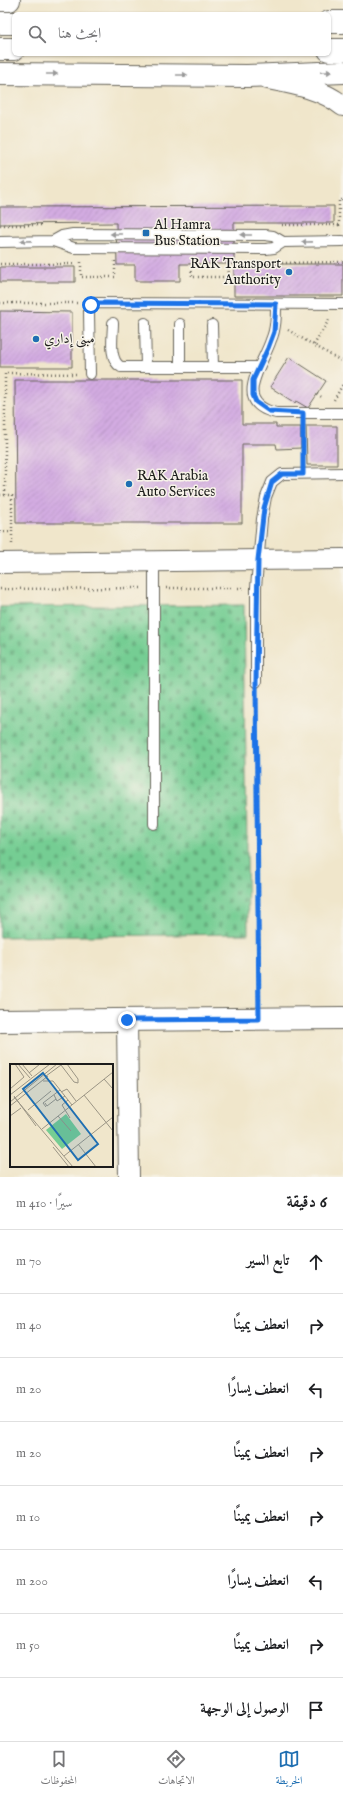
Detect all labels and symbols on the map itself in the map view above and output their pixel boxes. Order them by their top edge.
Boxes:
one-way arrow [320,69,332,76]
one-way arrow [46,71,59,77]
one-way arrow [176,72,189,78]
place label: Al Hamra Bus Station [153,216,221,250]
marker: Al Hamra Bus Station [141,228,151,238]
one-way arrow [109,231,122,237]
one-way arrow [240,231,252,238]
one-way arrow [19,238,32,244]
one-way arrow [300,239,313,245]
place label: RAK Transport Authority [190,255,281,289]
marker: RAK Transport Authority [284,267,294,277]
route start [82,296,100,314]
place label: مبنى إداري [44,330,95,350]
marker: مبنى إداري [31,334,41,344]
place label: RAK Arabia Auto Services [136,467,215,501]
marker: RAK Arabia Auto Services [124,479,134,489]
route end [118,1011,136,1029]
inset map [10,1064,113,1167]

